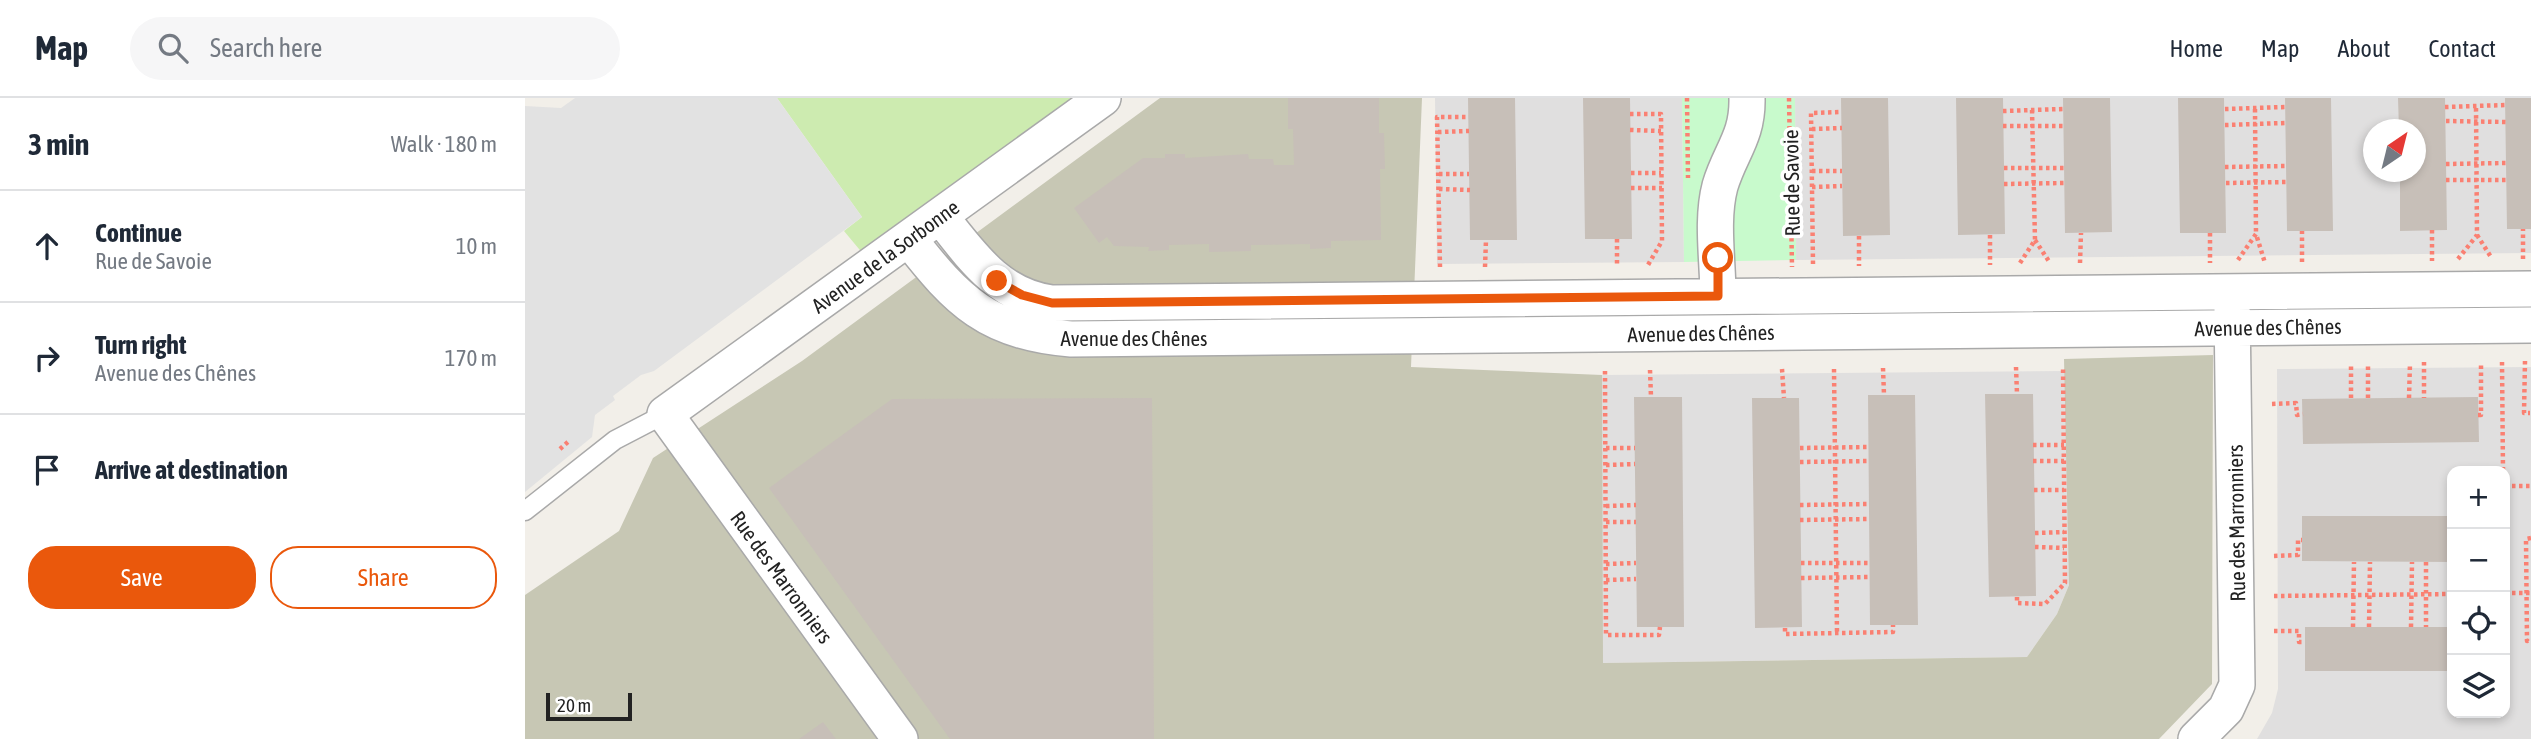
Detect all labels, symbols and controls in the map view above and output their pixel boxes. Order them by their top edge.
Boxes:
search box [130,17,620,80]
text: Map [35,29,88,67]
icon: search [154,29,192,67]
text: Search here [210,33,322,63]
text: Home [2169,35,2223,62]
text: Map [2261,35,2299,62]
text: About [2337,35,2390,62]
text: Contact [2428,35,2496,62]
north arrow [2363,119,2426,182]
text: 3 min [28,127,89,161]
street label: Rue de Savoie [1778,129,1804,237]
text: Walk · 180 m [391,131,497,157]
street label: Avenue de la Sorbonne [807,195,963,317]
text: Continue [95,218,182,248]
icon: ahead [28,227,66,265]
text: 10 m [456,233,497,259]
route start [1702,242,1733,273]
text: Rue de Savoie [95,248,212,274]
route end [981,265,1012,296]
street label: Avenue des Chênes [2194,314,2342,340]
street label: Avenue des Chênes [1627,320,1775,346]
street label: Avenue des Chênes [1060,326,1208,350]
text: Turn right [95,330,186,360]
icon: right [28,339,66,377]
text: 170 m [445,345,497,371]
text: Avenue des Chênes [95,360,256,386]
street label: Rue des Marronniers [2223,444,2249,602]
icon: arrive [28,451,66,489]
text: Arrive at destination [95,455,288,485]
map controls [2447,466,2510,718]
button: + [2447,466,2510,529]
street label: Rue des Marronniers [726,506,838,648]
button: − [2447,529,2510,592]
button: Save [28,546,256,609]
button: Share [270,546,497,609]
button: locate [2447,592,2510,655]
button: layers [2447,655,2510,718]
scale bar [546,690,632,722]
text: 20 m [557,694,591,716]

